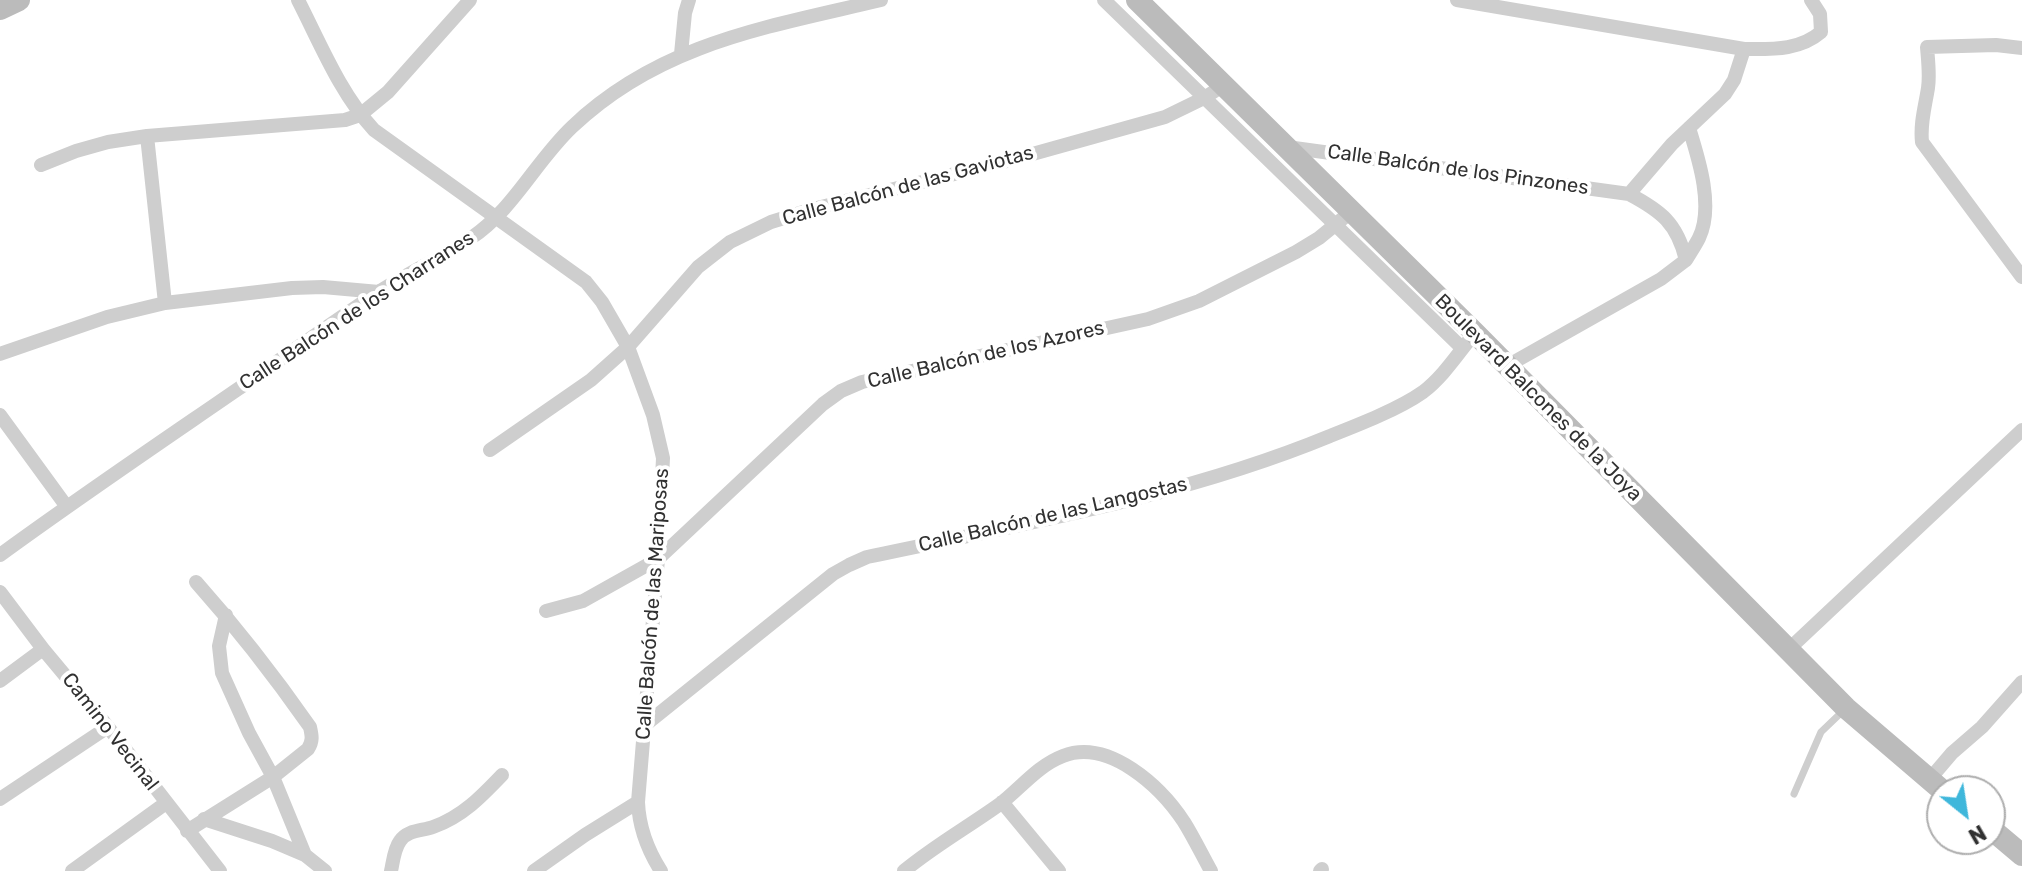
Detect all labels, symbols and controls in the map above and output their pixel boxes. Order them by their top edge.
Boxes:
street label: Calle Balcón de los Pinzones [1326,140,1590,200]
street label: Calle Balcón de las Gaviotas [780,141,1036,231]
street label: Calle Balcón de los Charranes [235,226,479,396]
street label: Boulevard Balcones de la Joya [1429,289,1647,507]
street label: Calle Balcón de los Azores [865,316,1107,394]
street label: Calle Balcón de las Mariposas [632,467,674,741]
street label: Calle Balcón de las Langostas [916,472,1190,558]
street label: Camino Vecinal [57,668,163,796]
north arrow [1926,775,2006,855]
text: N [1964,819,1991,850]

